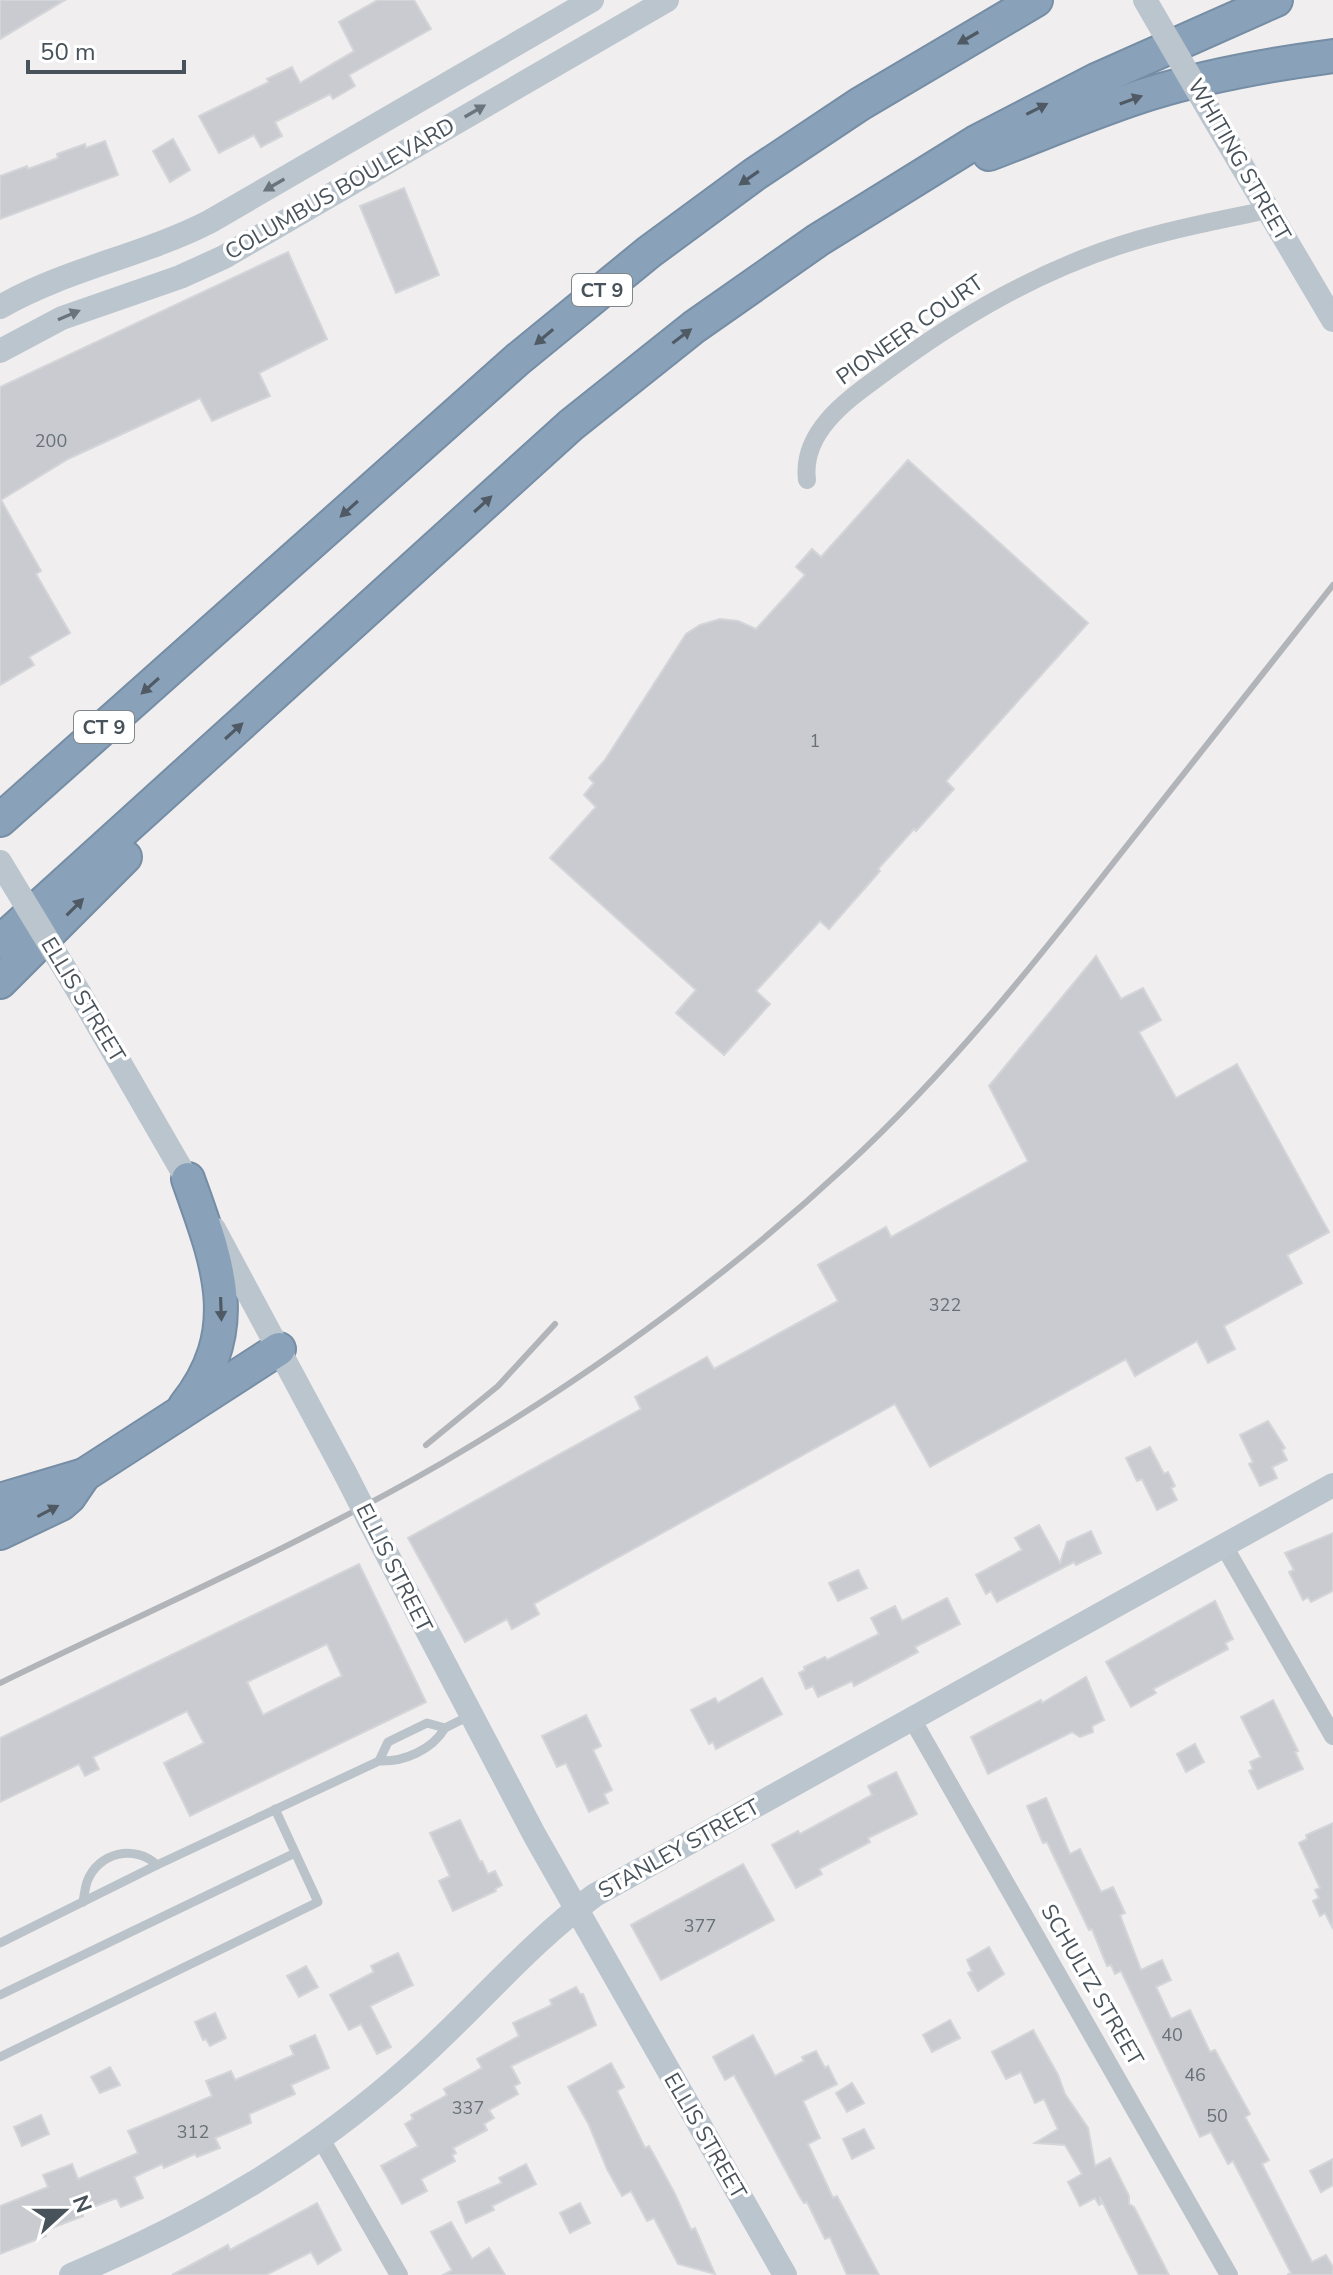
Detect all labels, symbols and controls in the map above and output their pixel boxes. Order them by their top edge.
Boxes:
scale bar [28,24,184,74]
one-way arrow [957,31,980,45]
text: 50 m [40,36,96,68]
street label: WHITING STREET [1180,73,1298,247]
one-way arrow [1120,93,1144,106]
one-way arrow [1026,103,1049,116]
one-way arrow [464,104,486,118]
street label: COLUMBUS BOULEVARD [220,111,460,267]
one-way arrow [739,170,760,185]
one-way arrow [263,178,285,192]
street label: PIONEER COURT [830,268,990,392]
road number: CT 9 [572,274,632,306]
one-way arrow [57,308,81,321]
one-way arrow [534,328,554,345]
one-way arrow [671,329,692,345]
house number: 200 [35,429,67,453]
one-way arrow [474,496,493,514]
one-way arrow [339,500,359,517]
one-way arrow [141,676,160,694]
road number: CT 9 [74,711,134,743]
one-way arrow [225,722,244,740]
house number: 1 [810,729,820,753]
one-way arrow [65,898,84,917]
street label: ELLIS STREET [34,932,133,1069]
house number: 322 [929,1293,961,1317]
one-way arrow [215,1297,228,1322]
street label: ELLIS STREET [349,1498,440,1638]
one-way arrow [36,1505,59,1518]
street label: STANLEY STREET [593,1792,766,1906]
street label: SCHULTZ STREET [1034,1899,1151,2072]
house number: 377 [684,1914,716,1938]
house number: 40 [1161,2023,1183,2047]
house number: 46 [1184,2063,1206,2087]
street label: ELLIS STREET [657,2067,754,2205]
house number: 337 [452,2096,484,2120]
house number: 50 [1206,2104,1228,2128]
house number: 312 [177,2120,209,2144]
north arrow [24,2171,104,2251]
text: N [65,2191,99,2217]

